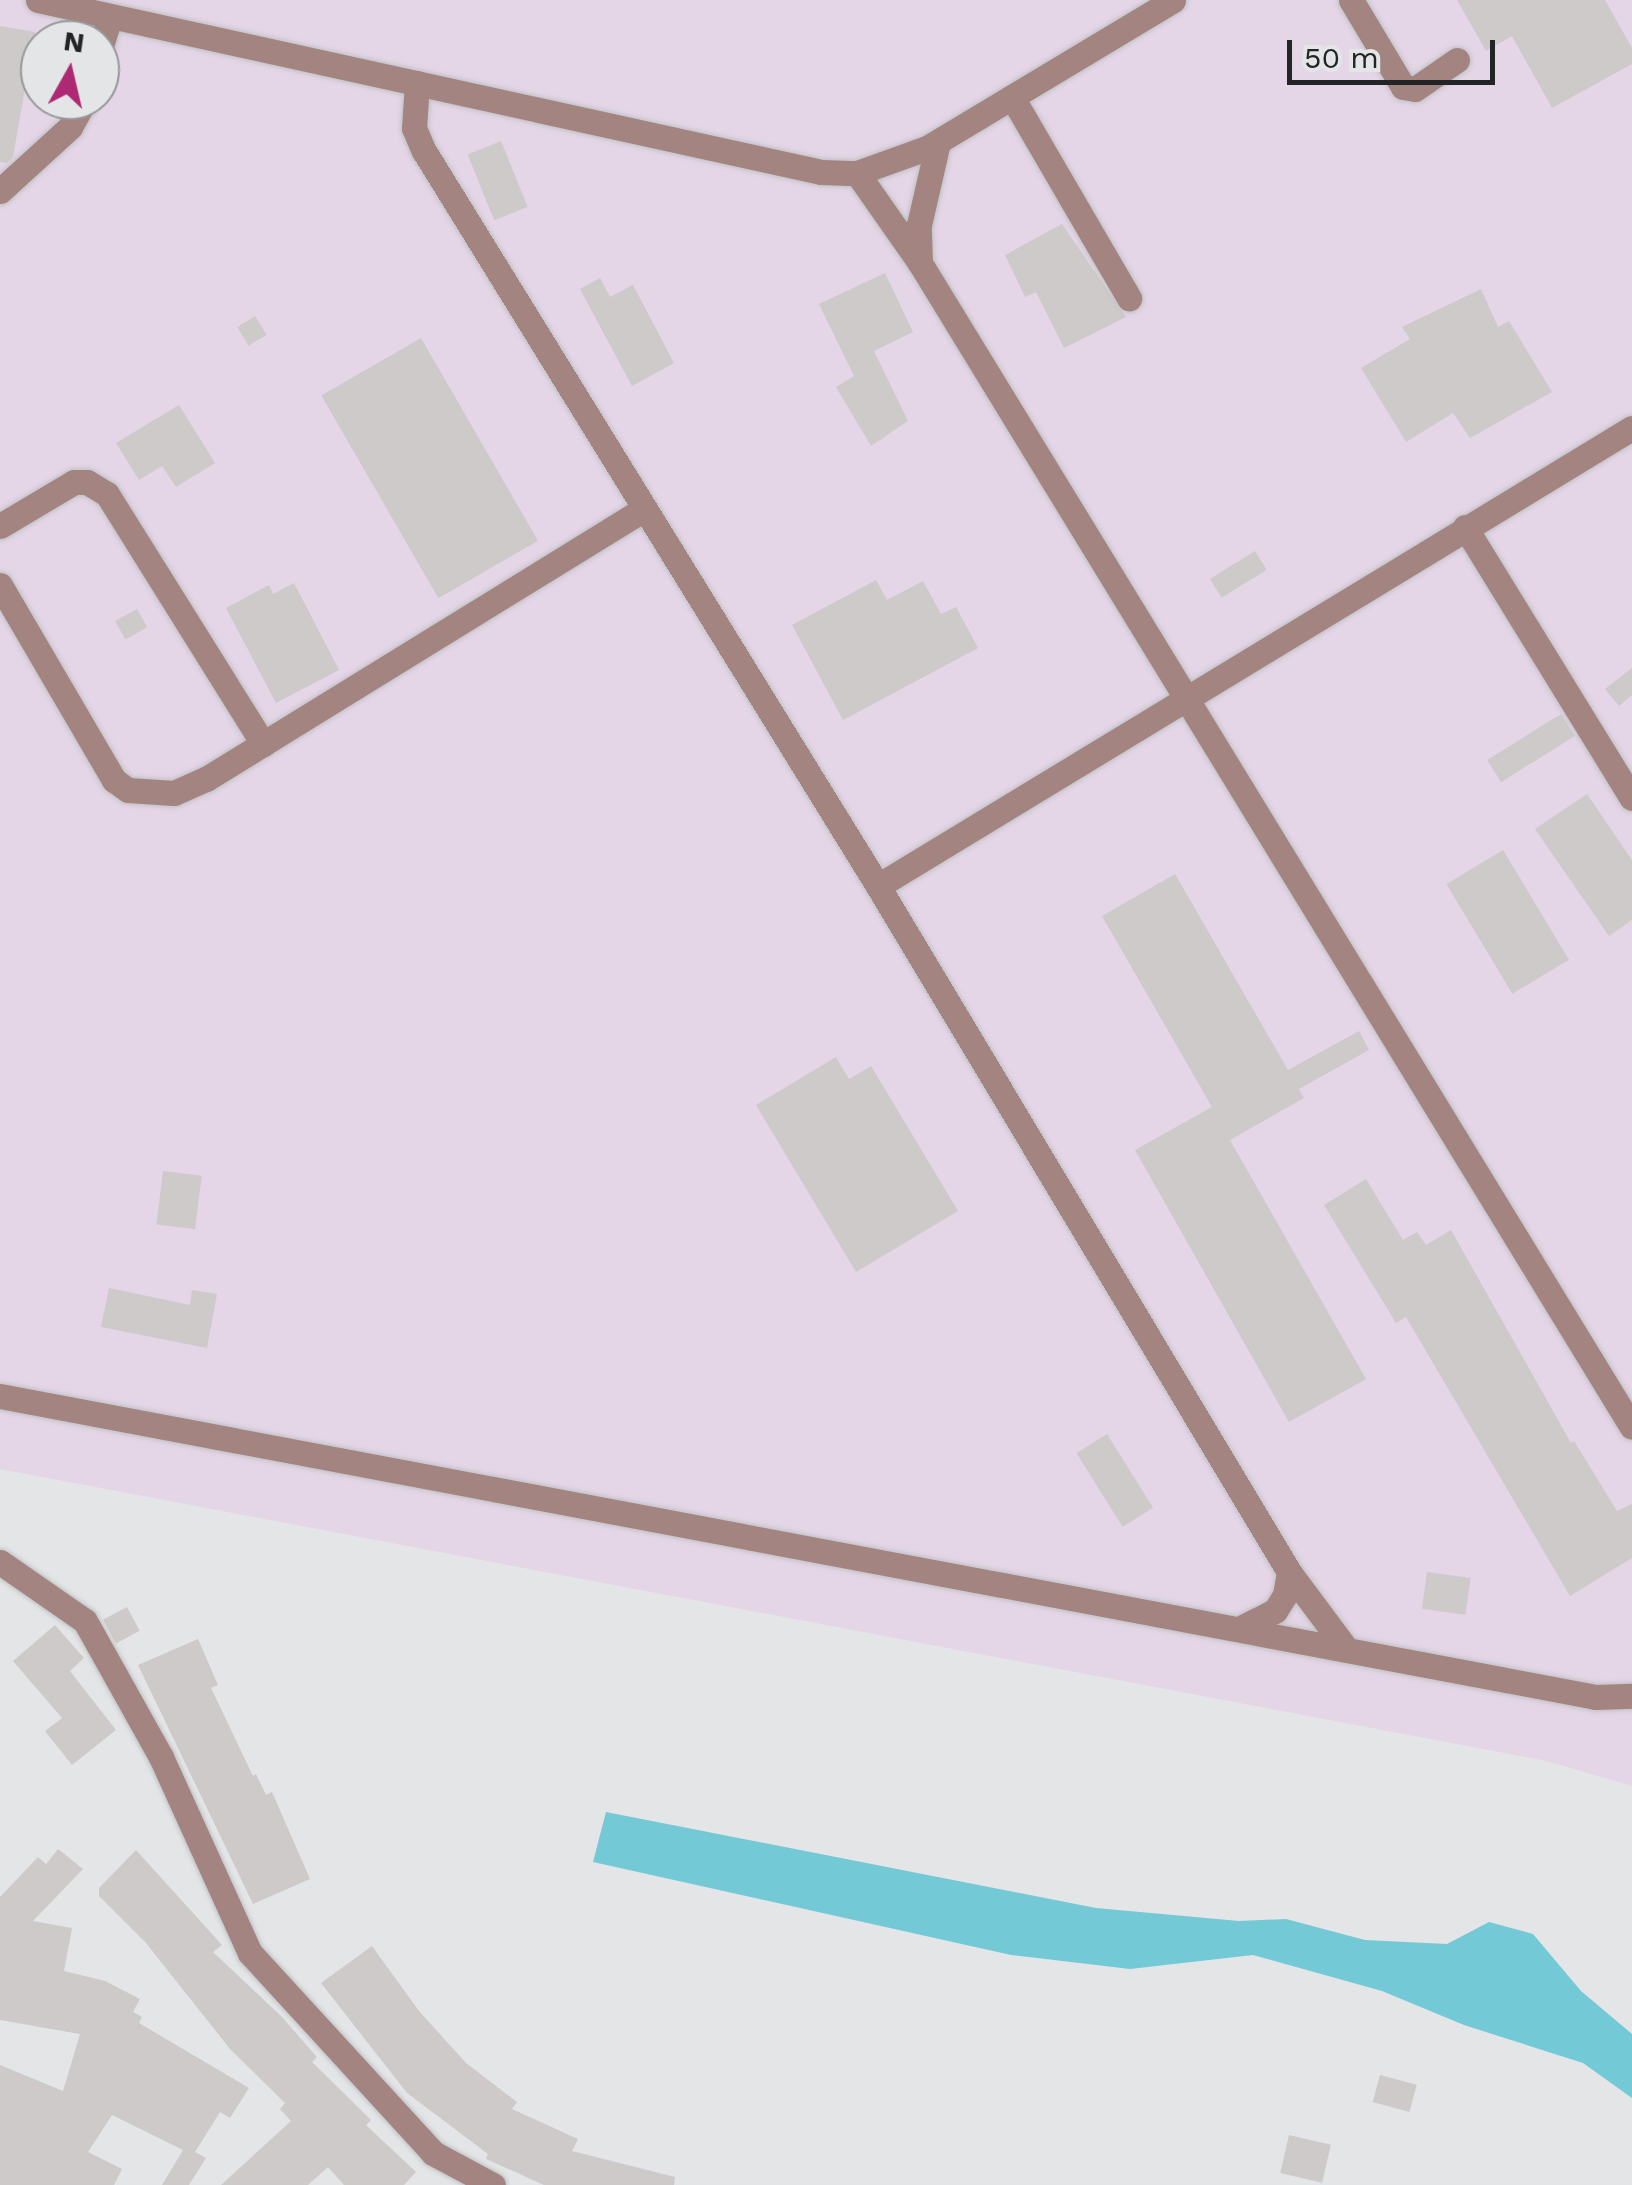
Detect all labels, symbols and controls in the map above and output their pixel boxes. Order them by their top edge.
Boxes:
north arrow [20,20,120,120]
scale bar [1292,20,1500,82]
text: N [61,24,87,60]
text: 50 m [1304,40,1379,75]

